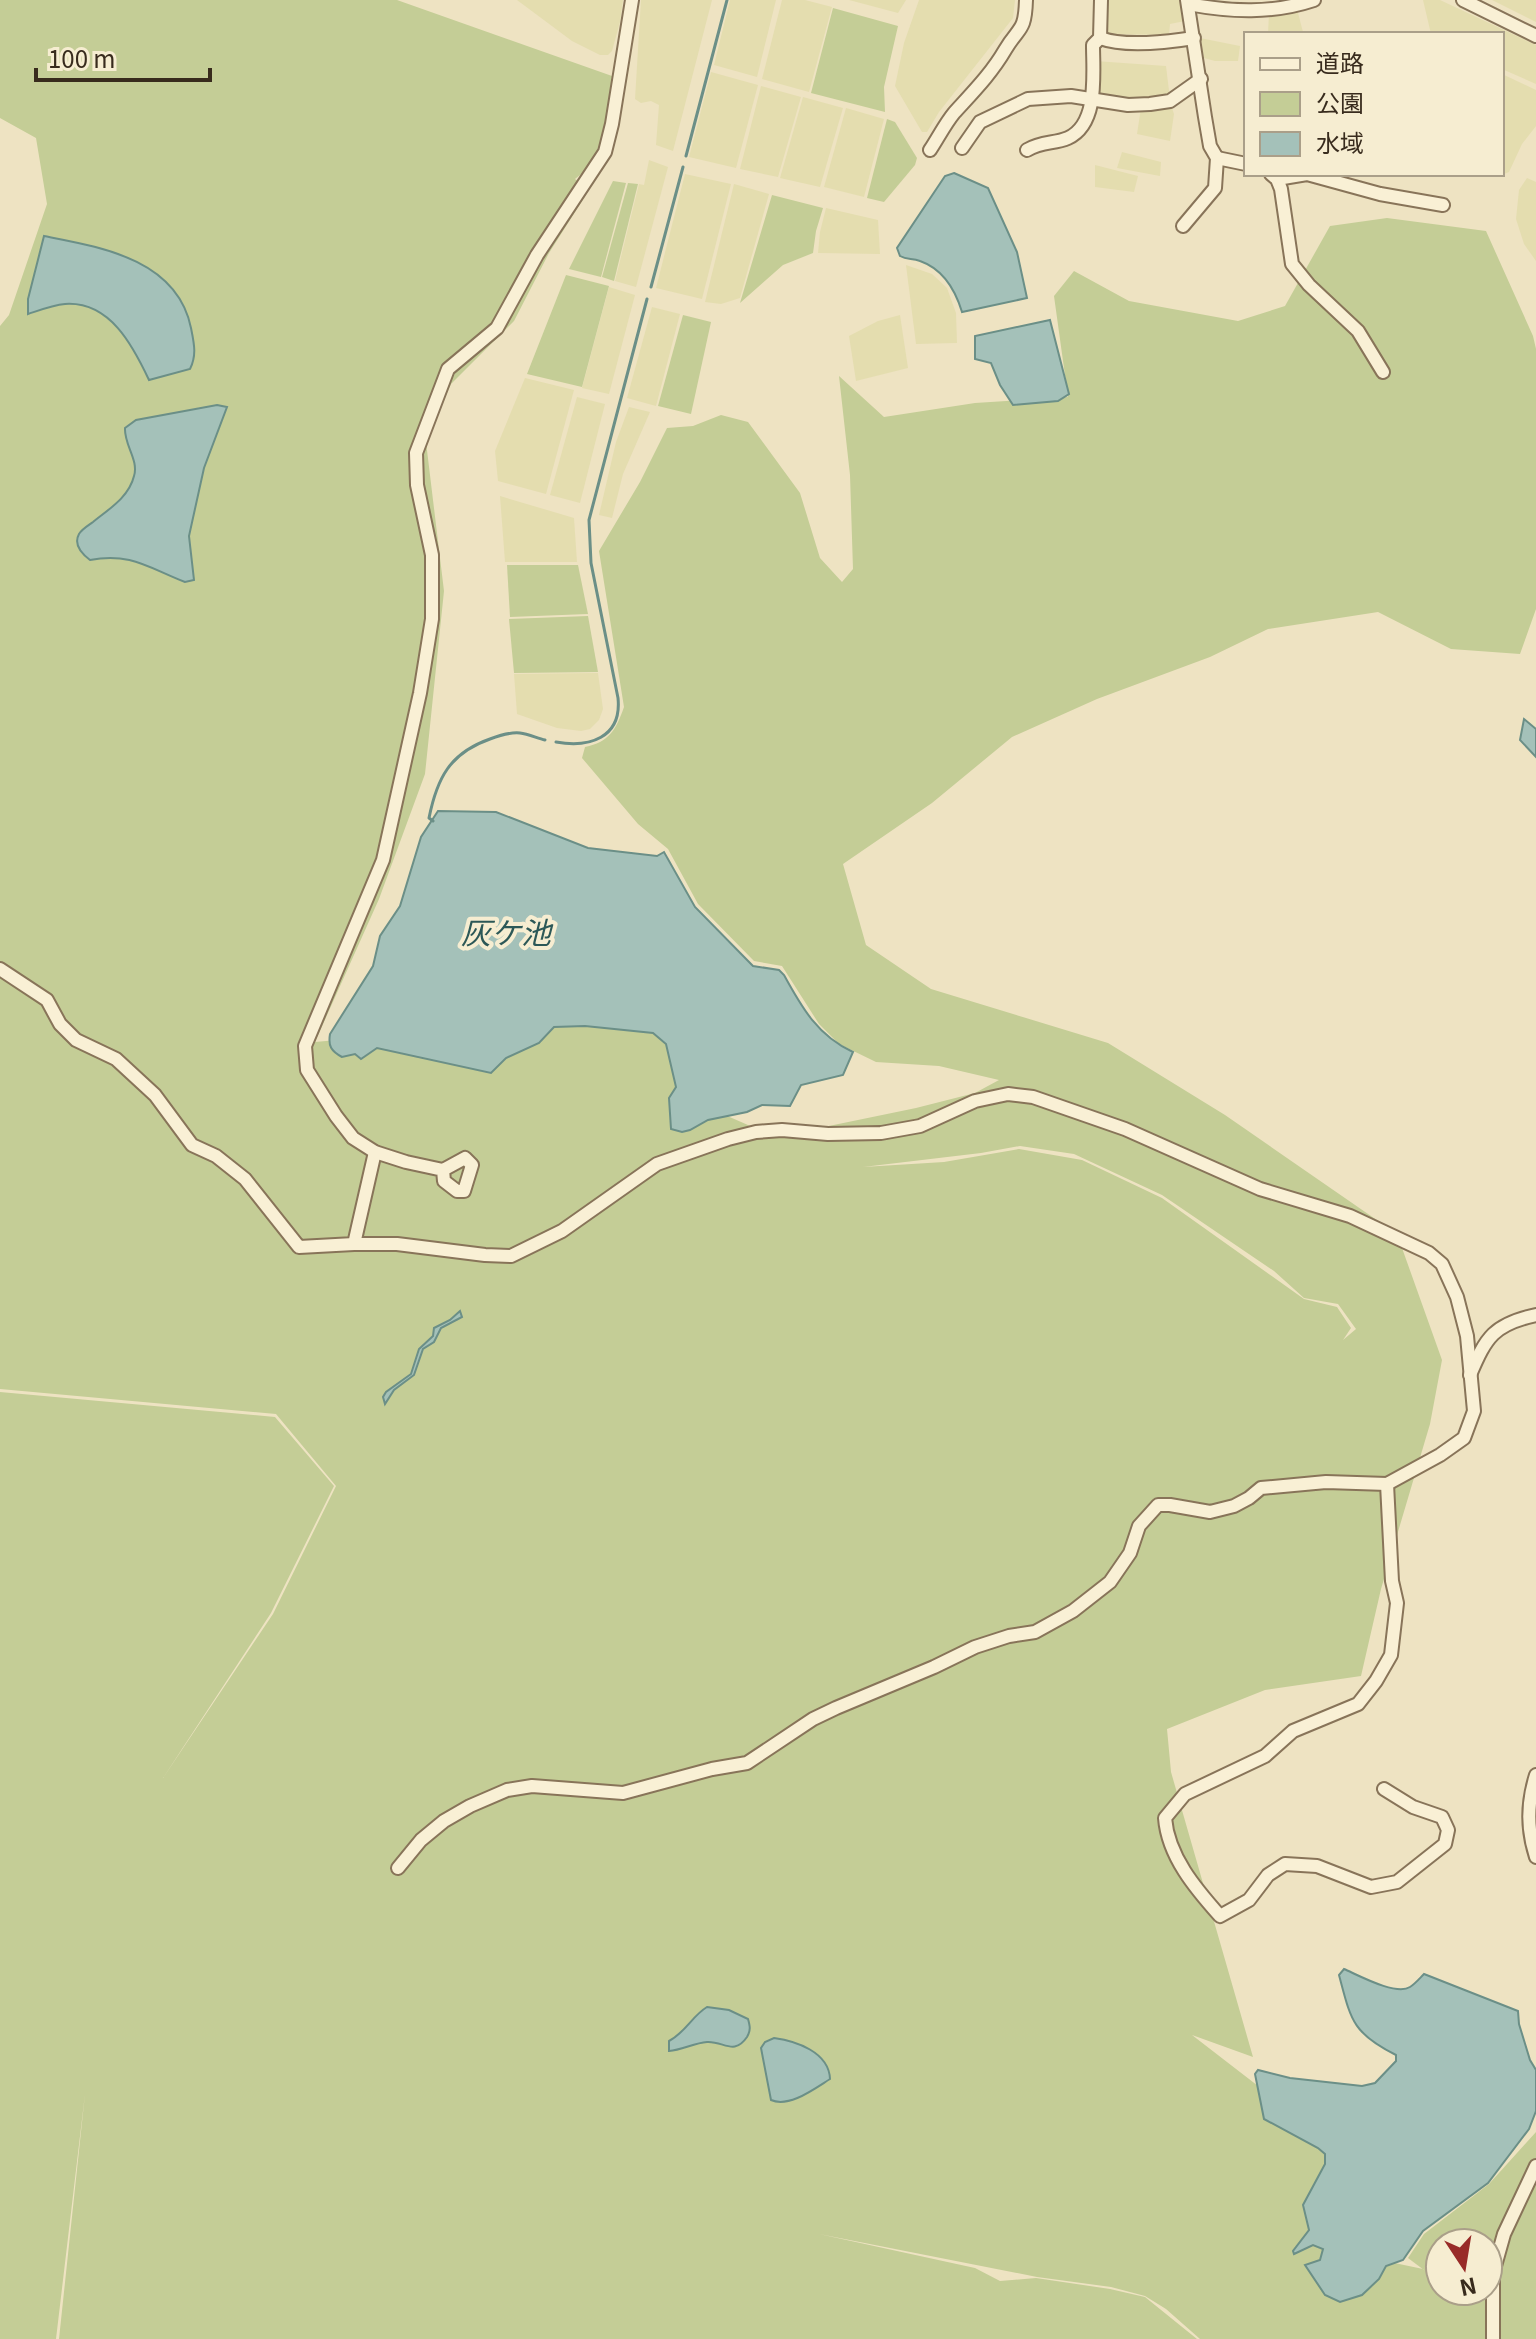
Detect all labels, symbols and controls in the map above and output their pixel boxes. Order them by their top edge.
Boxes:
scale bar [36,32,210,82]
legend [1244,32,1504,176]
text: 100 m [48,40,116,75]
text: 道路 [1316,44,1364,79]
text: 公園 [1316,84,1364,119]
text: 水域 [1316,124,1364,159]
water label: 灰ケ池 [461,909,554,953]
north arrow [1424,2227,1504,2307]
text: N [1457,2271,1480,2306]

